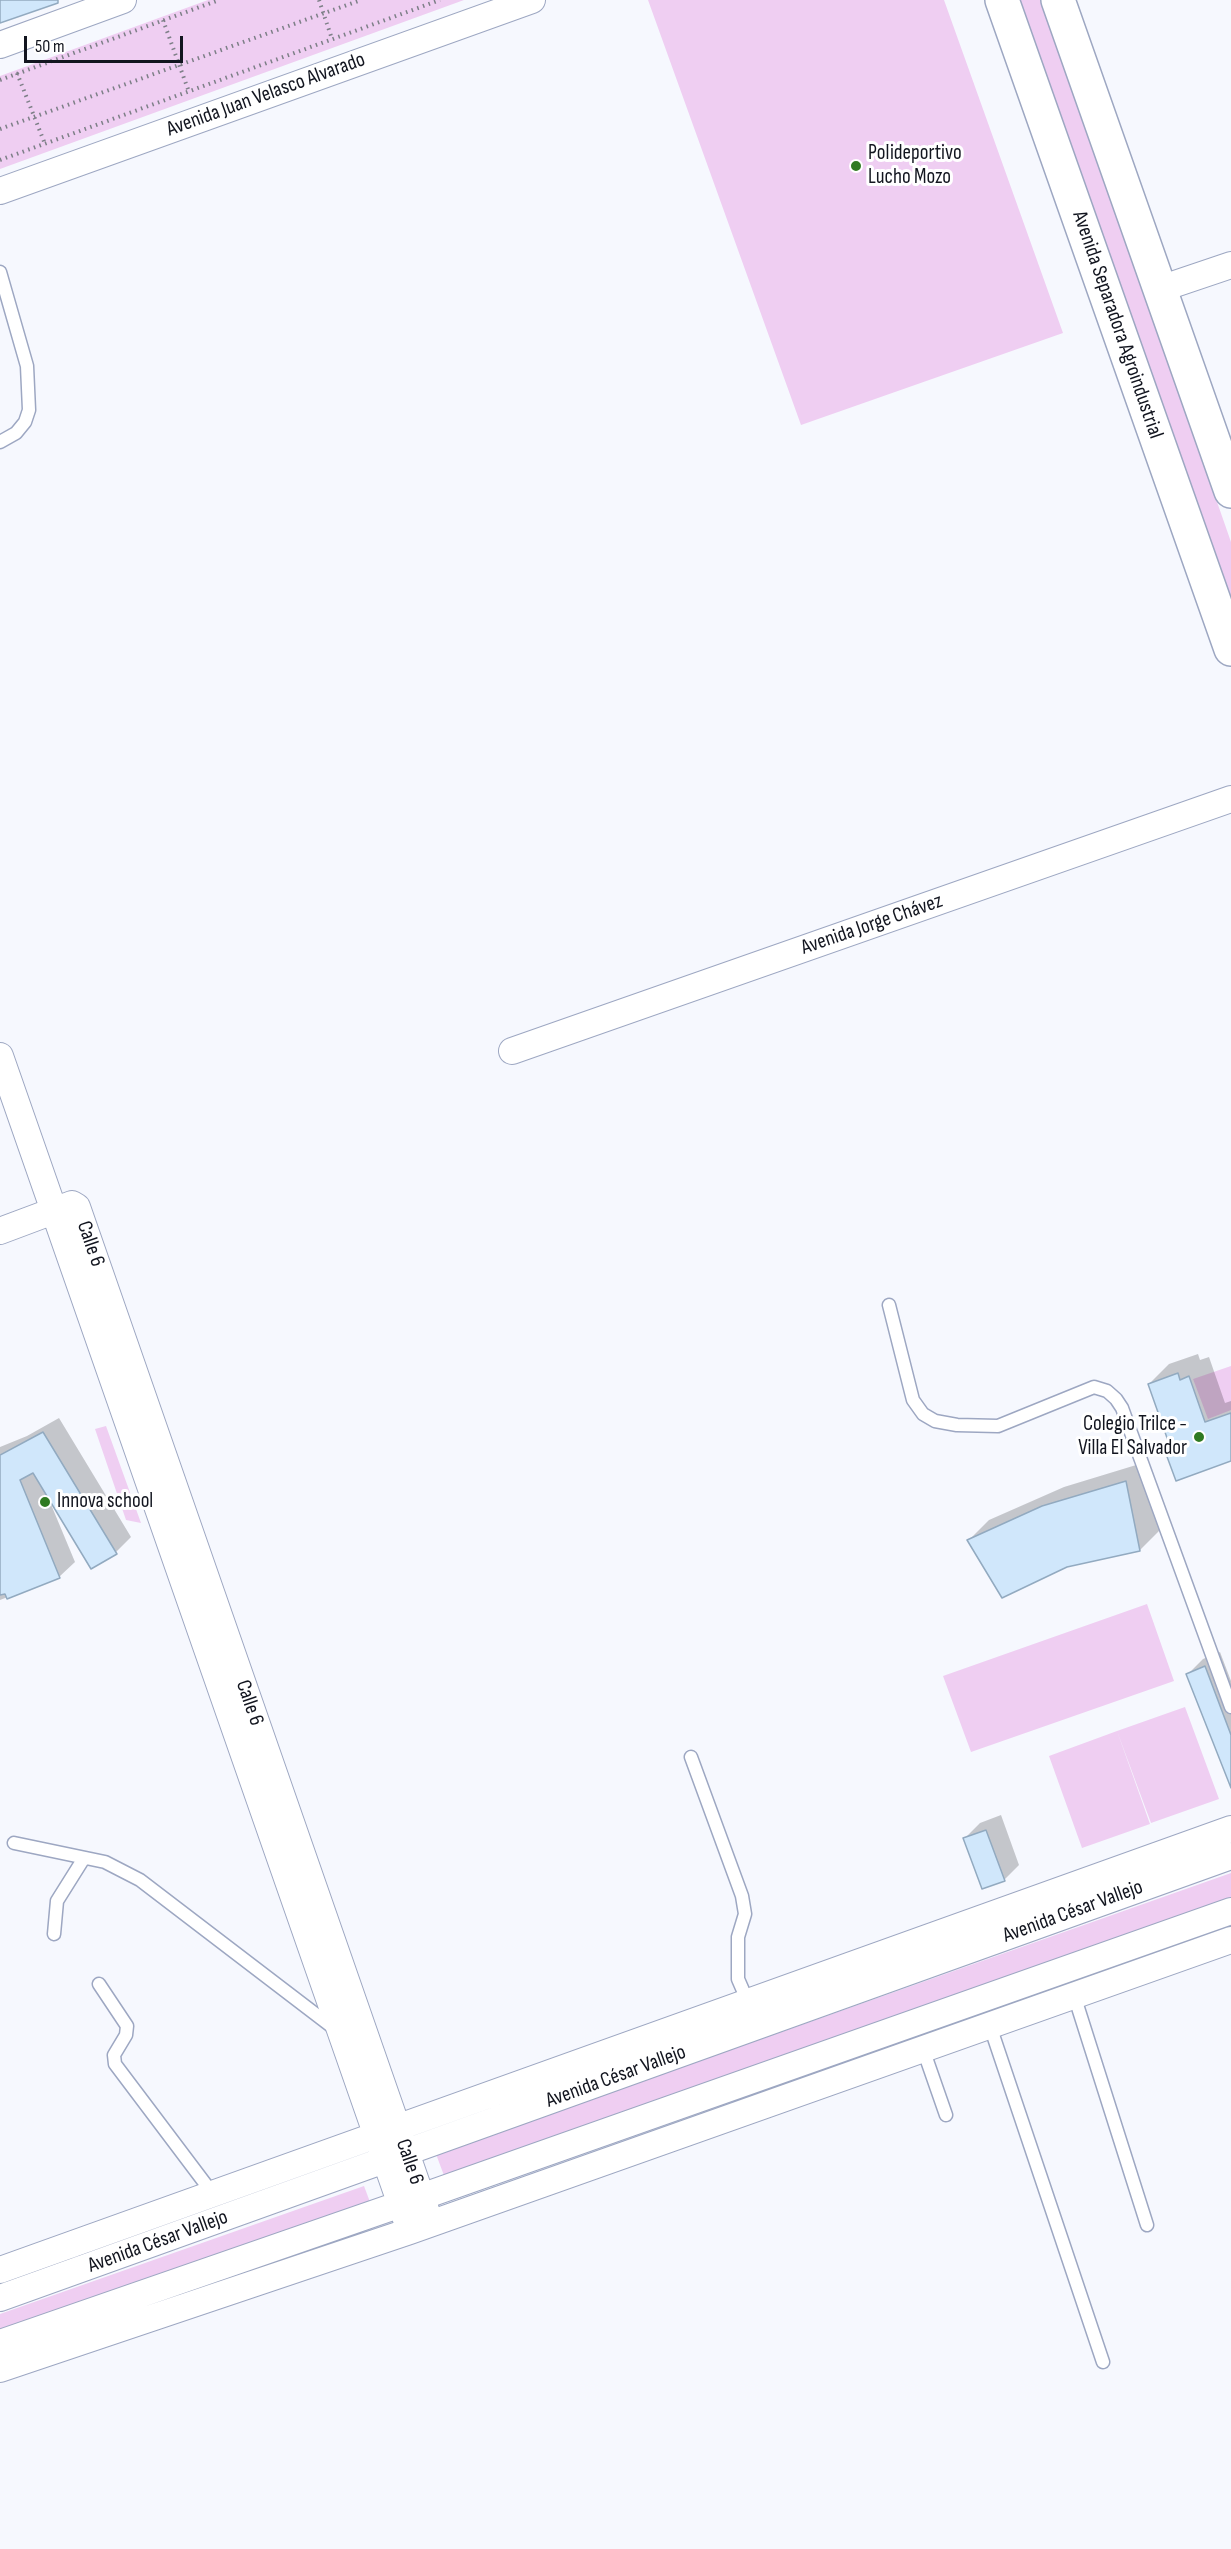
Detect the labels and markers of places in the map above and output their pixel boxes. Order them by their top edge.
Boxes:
place label: Polideportivo Lucho Mozo [868,141,962,191]
marker: Polideportivo Lucho Mozo [849,159,863,173]
place label: Colegio Trilce - Villa El Salvador [1078,1412,1187,1462]
marker: Colegio Trilce - Villa El Salvador [1192,1430,1206,1444]
place label: Innova school [57,1489,153,1515]
marker: Innova school [38,1495,52,1509]

